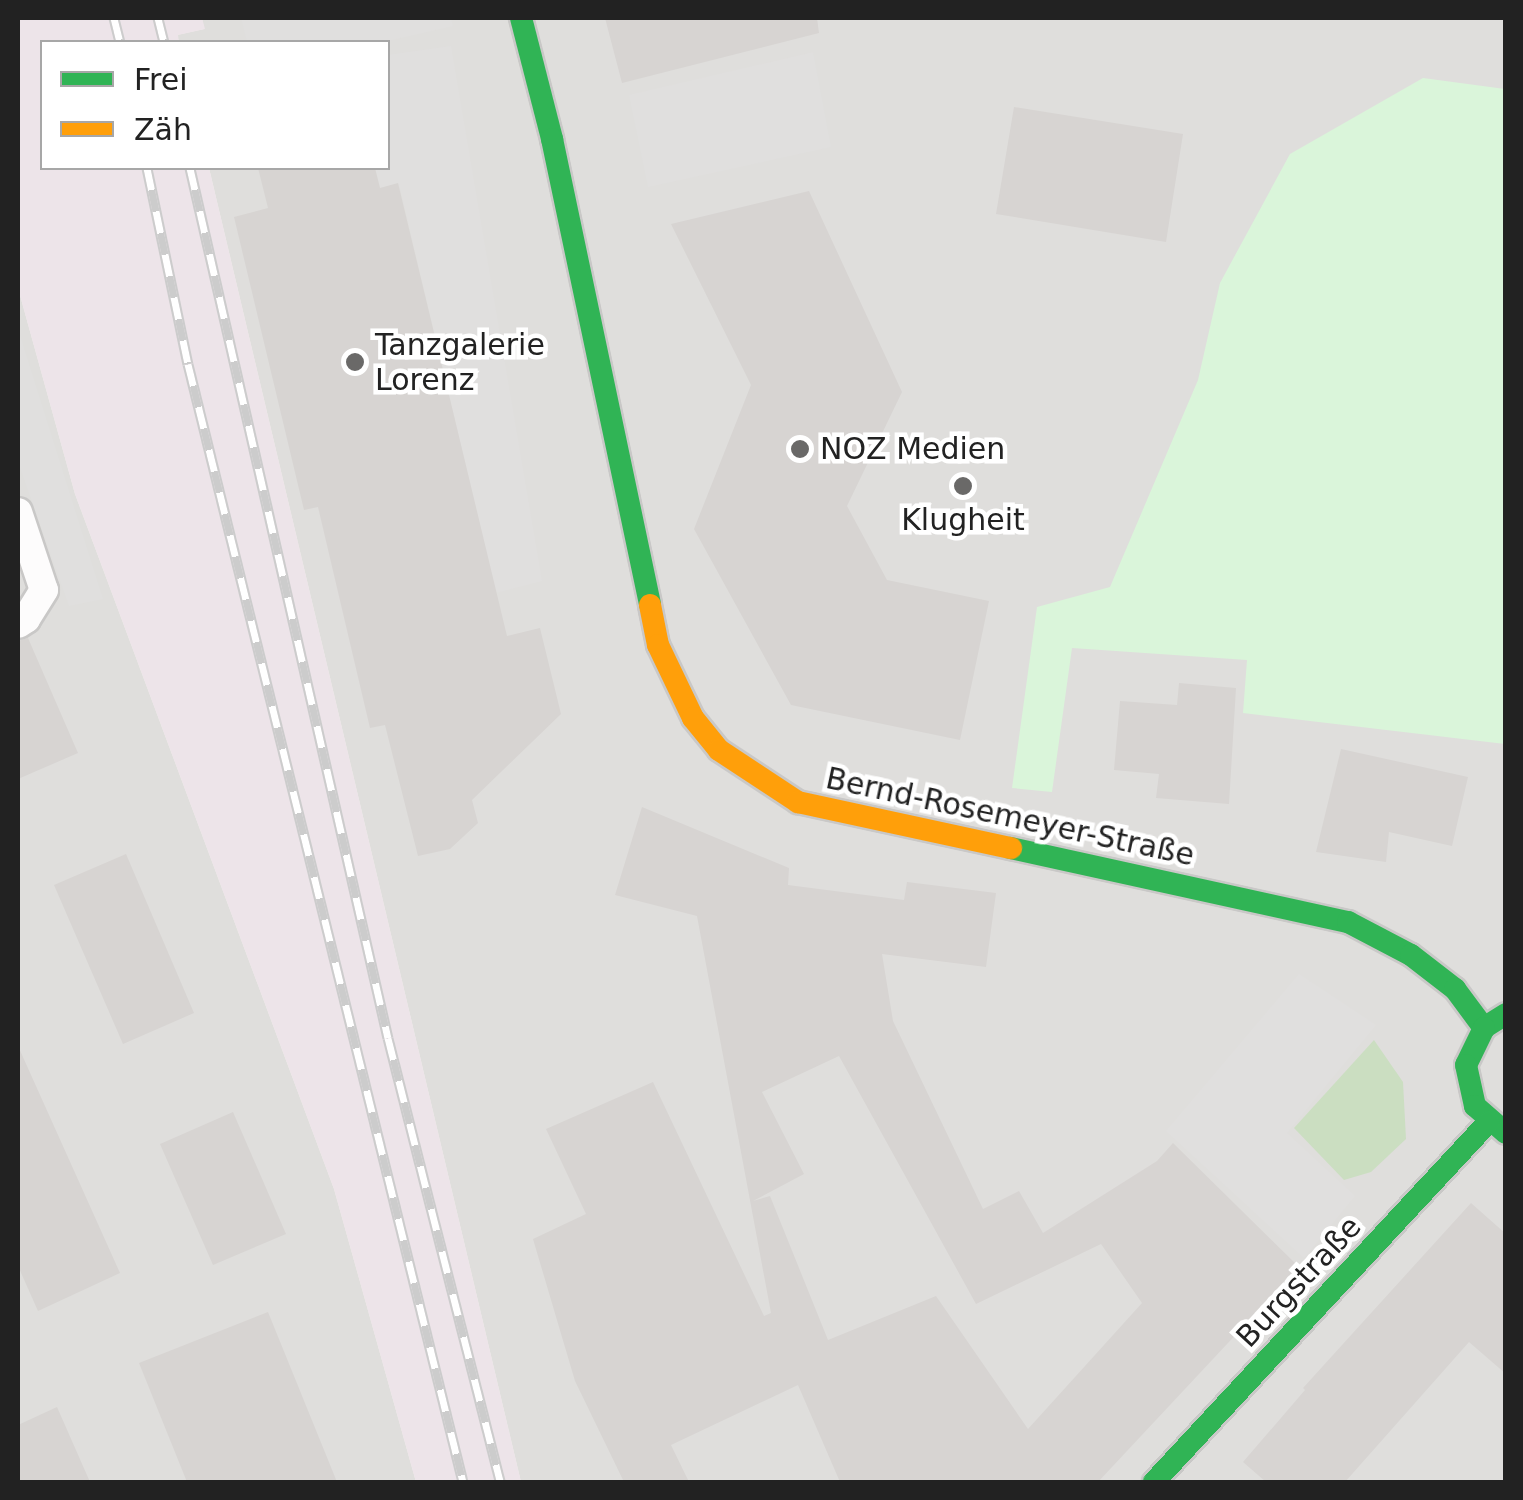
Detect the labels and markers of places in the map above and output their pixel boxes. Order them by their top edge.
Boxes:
place label: Tanzgalerie Lorenz [375,327,545,398]
marker: Tanzgalerie Lorenz [344,351,366,373]
place label: NOZ Medien [820,431,1005,467]
marker: NOZ Medien [789,438,811,460]
marker: Klugheit [952,475,974,497]
place label: Klugheit [901,502,1025,538]

